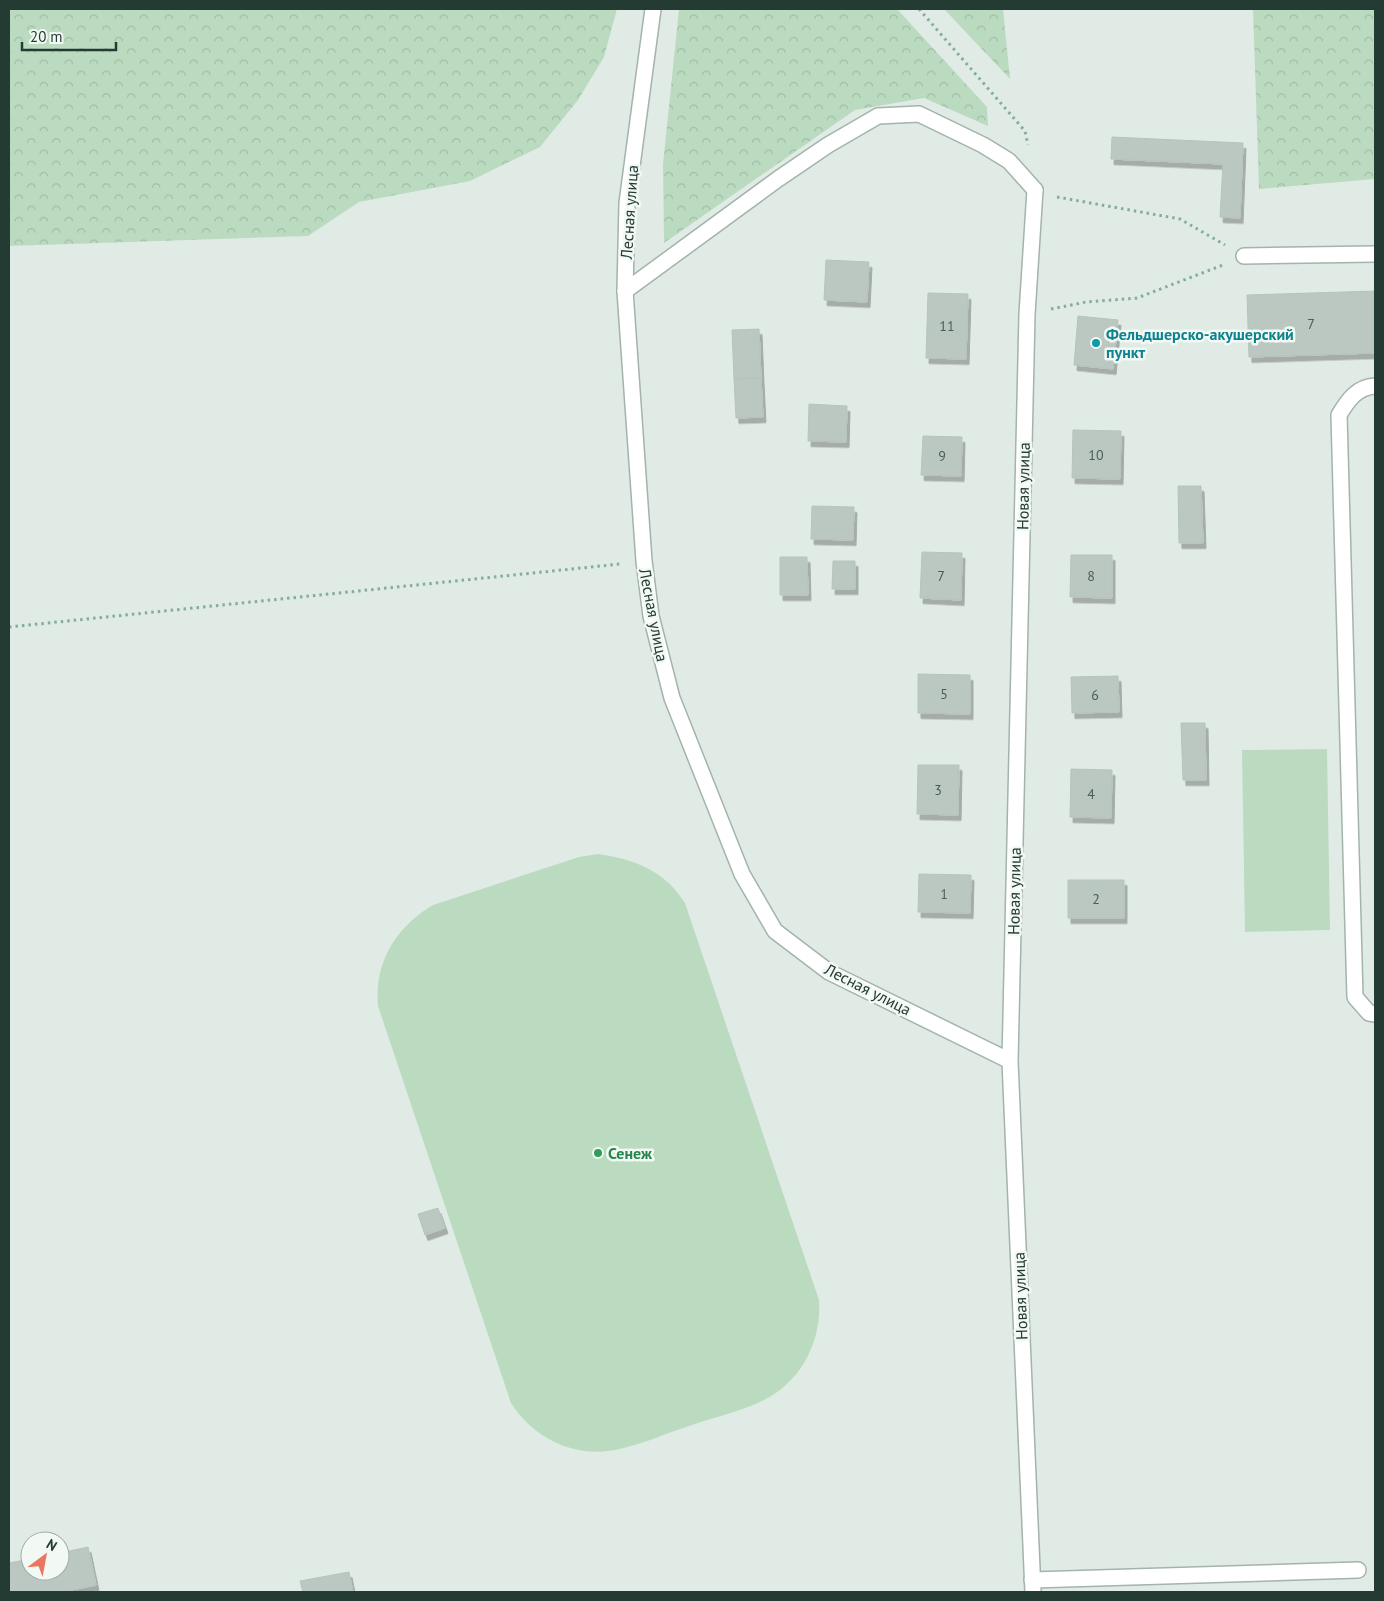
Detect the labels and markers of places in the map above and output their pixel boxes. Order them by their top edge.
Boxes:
place label: Фельдшерско-акушерский пункт [1106,324,1294,362]
marker: Фельдшерско-акушерский пункт [1090,337,1102,349]
place label: Сенеж [608,1143,653,1163]
marker: Сенеж [592,1147,604,1159]

